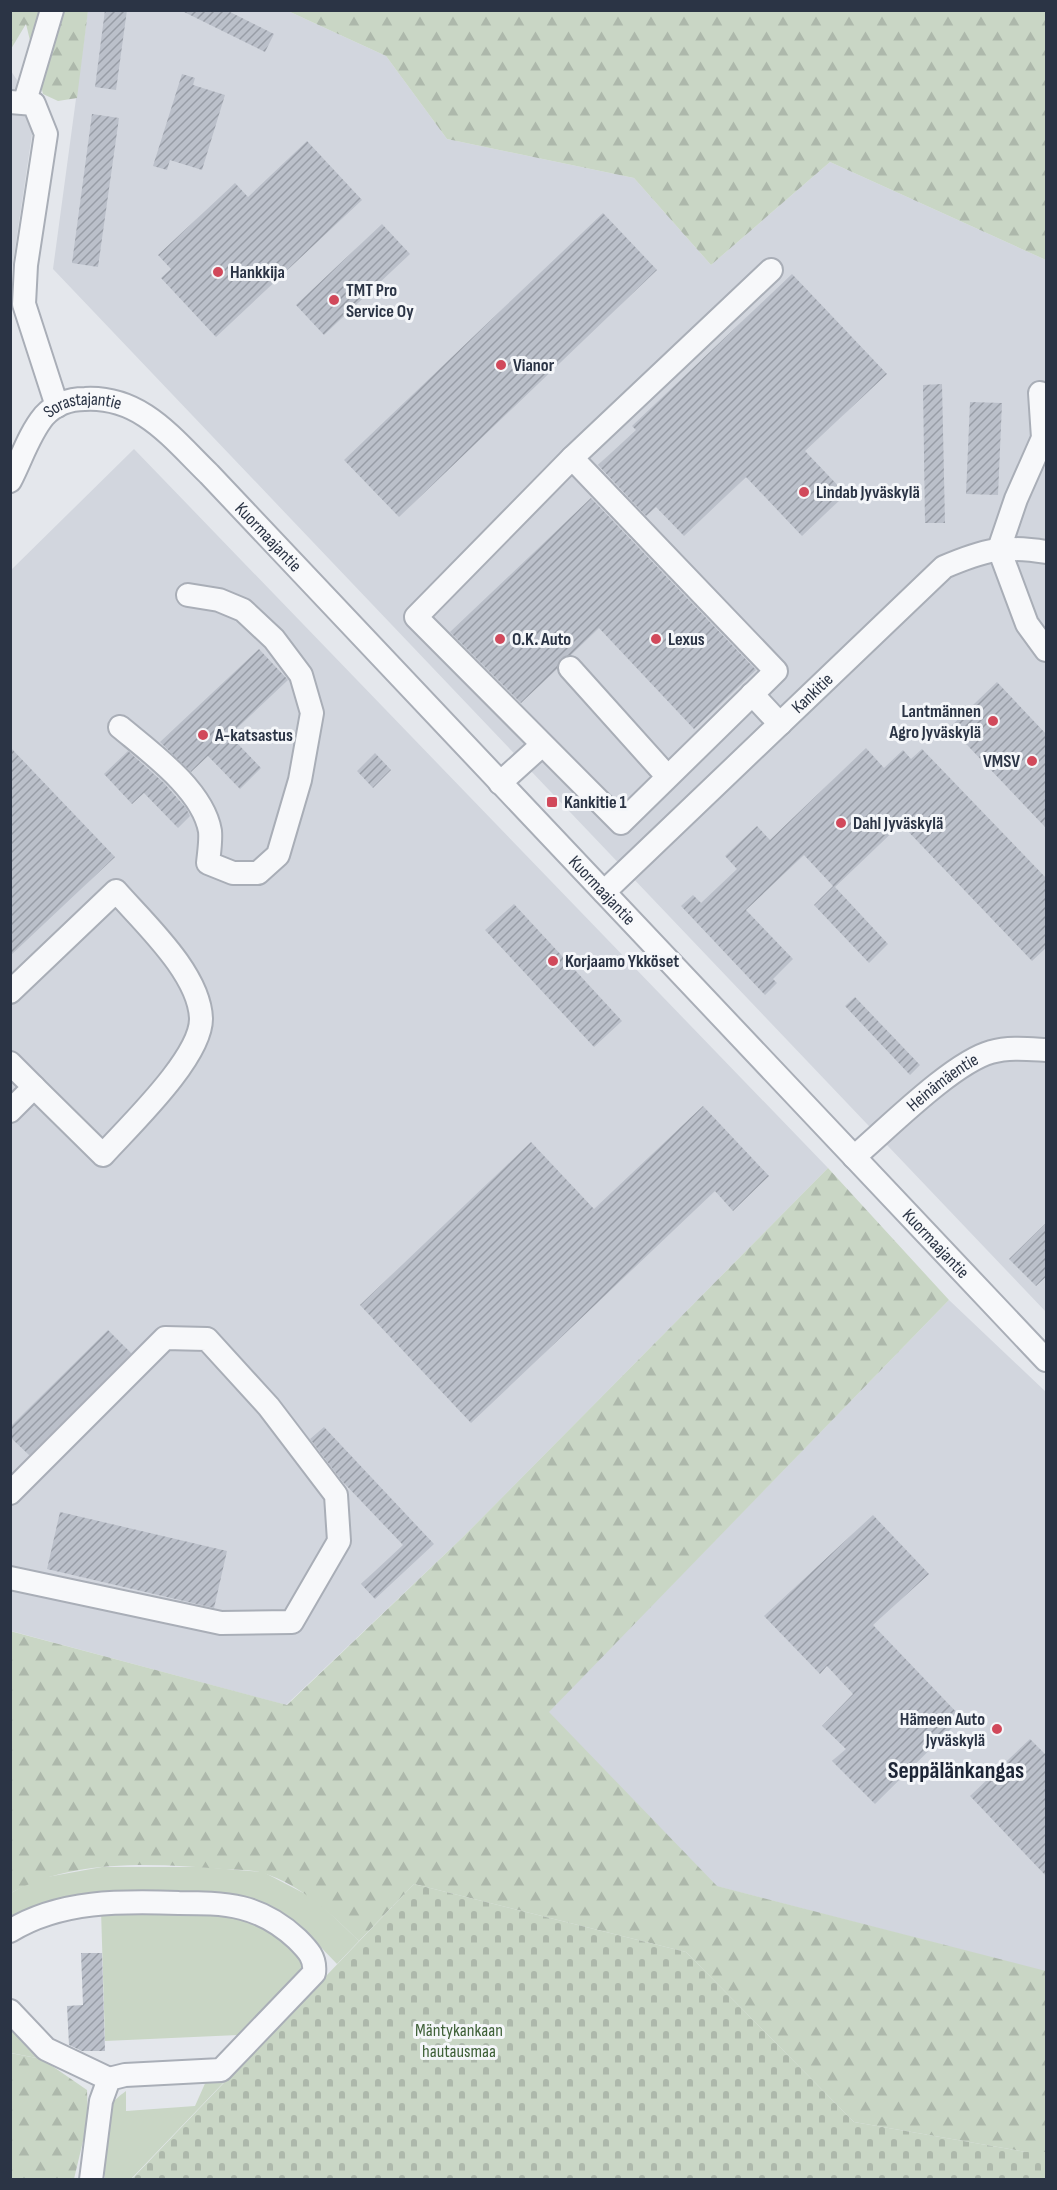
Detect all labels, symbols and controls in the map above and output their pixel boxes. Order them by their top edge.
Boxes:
place label: Hankkija [230,262,285,283]
marker: Hankkija [211,265,225,279]
place label: TMT Pro Service Oy [346,280,414,322]
marker: TMT Pro Service Oy [327,293,341,307]
place label: Vianor [513,355,555,376]
marker: Vianor [494,358,508,372]
street label: Sorastajantie [39,388,124,422]
place label: Lindab Jyväskylä [816,482,920,503]
marker: Lindab Jyväskylä [797,485,811,499]
street label: Kuormaajantie [231,498,306,576]
place label: O.K. Auto [512,629,571,650]
place label: Lexus [668,629,705,650]
marker: O.K. Auto [493,632,507,646]
marker: Lexus [649,632,663,646]
street label: Kankitie [787,668,837,718]
place label: Lantmännen Agro Jyväskylä [888,701,981,743]
marker: Lantmännen Agro Jyväskylä [986,714,1000,728]
place label: A-katsastus [214,725,293,746]
marker: A-katsastus [196,728,210,742]
place label: VMSV [983,751,1020,772]
marker: VMSV [1025,754,1039,768]
place label: Kankitie 1 [564,792,626,813]
marker: Kankitie 1 [545,795,559,809]
place label: Dahl Jyväskylä [853,813,943,834]
marker: Dahl Jyväskylä [834,816,848,830]
street label: Kuormaajantie [565,851,640,929]
place label: Korjaamo Ykköset [565,951,679,972]
marker: Korjaamo Ykköset [546,954,560,968]
street label: Heinämäentie [902,1049,982,1116]
street label: Kuormaajantie [898,1205,974,1283]
place label: Hämeen Auto Jyväskylä [900,1709,985,1751]
marker: Hämeen Auto Jyväskylä [990,1722,1004,1736]
district label: Seppälänkangas [888,1756,1024,1785]
park label: Mäntykankaan hautausmaa [415,2020,503,2062]

